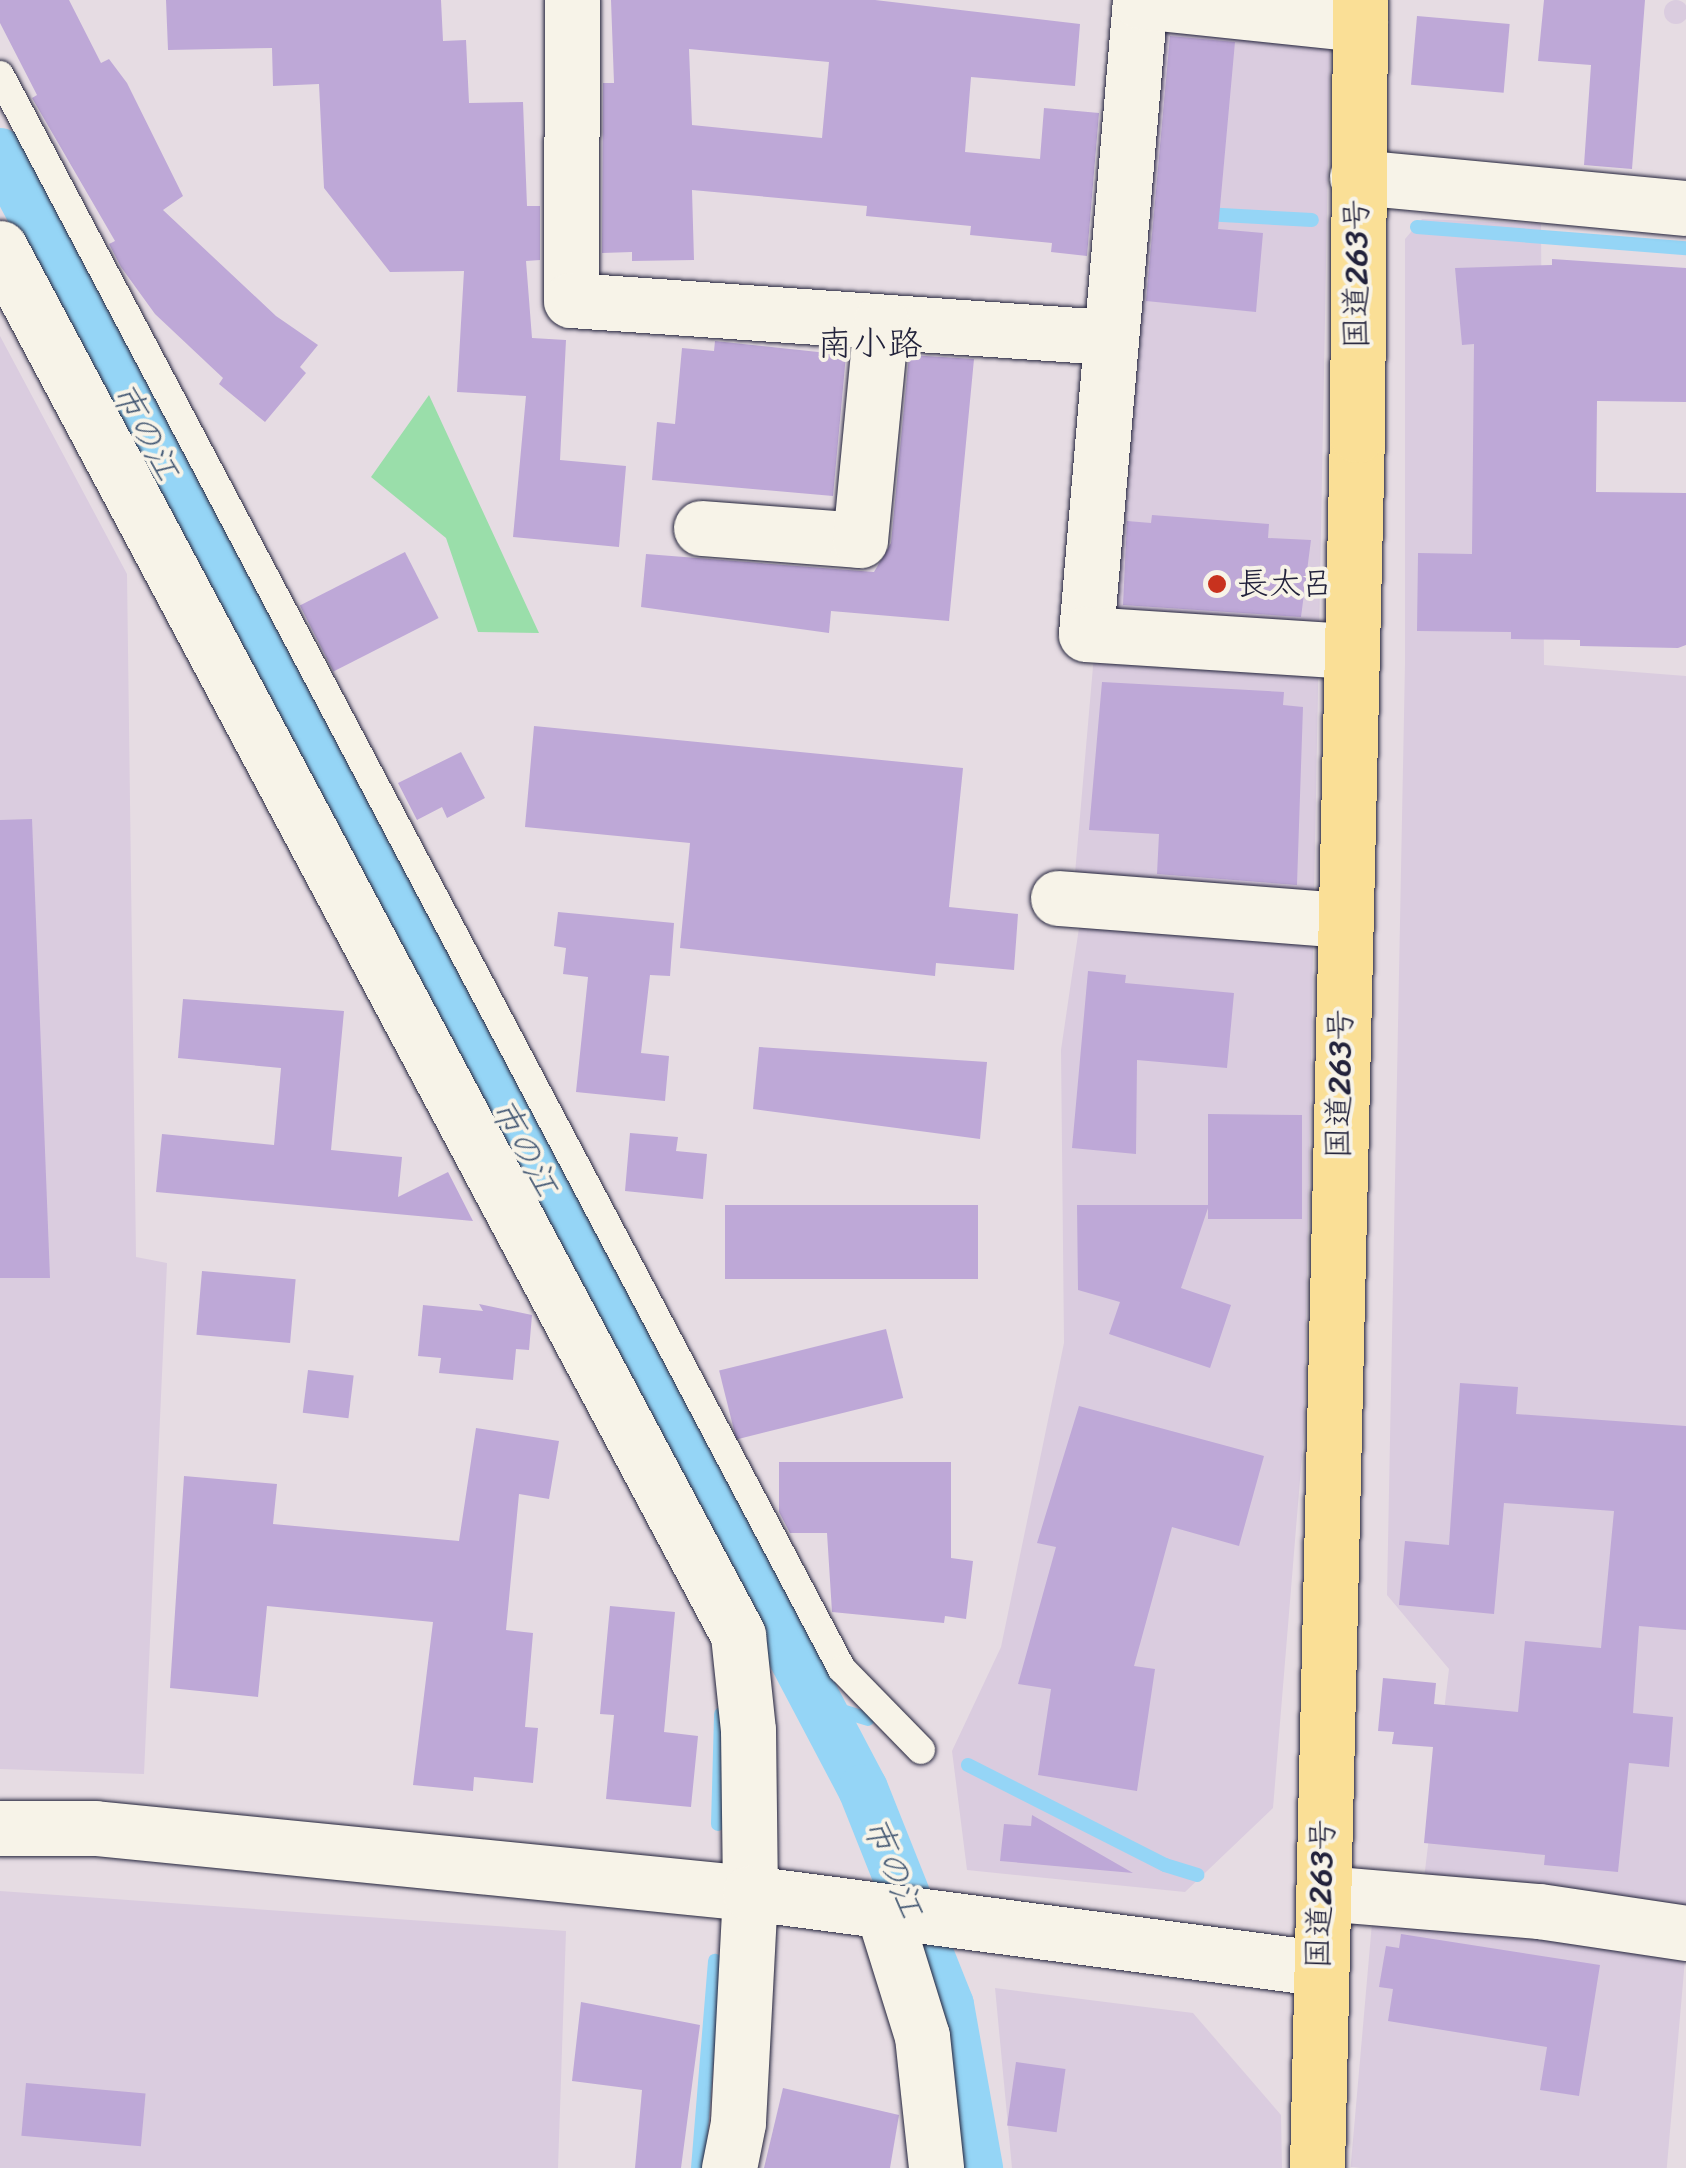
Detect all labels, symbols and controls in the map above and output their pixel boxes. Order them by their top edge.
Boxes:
street label: 国道263号 [1338,199,1376,349]
district label: 南小路 [818,322,922,364]
water label: 市の江 [103,375,189,487]
place label: 長太呂 [1237,565,1333,603]
marker: 長太呂 [1206,573,1228,595]
street label: 国道263号 [1319,1009,1361,1159]
water label: 市の江 [482,1091,568,1203]
water label: 市の江 [855,1810,933,1924]
street label: 国道263号 [1299,1818,1343,1970]

